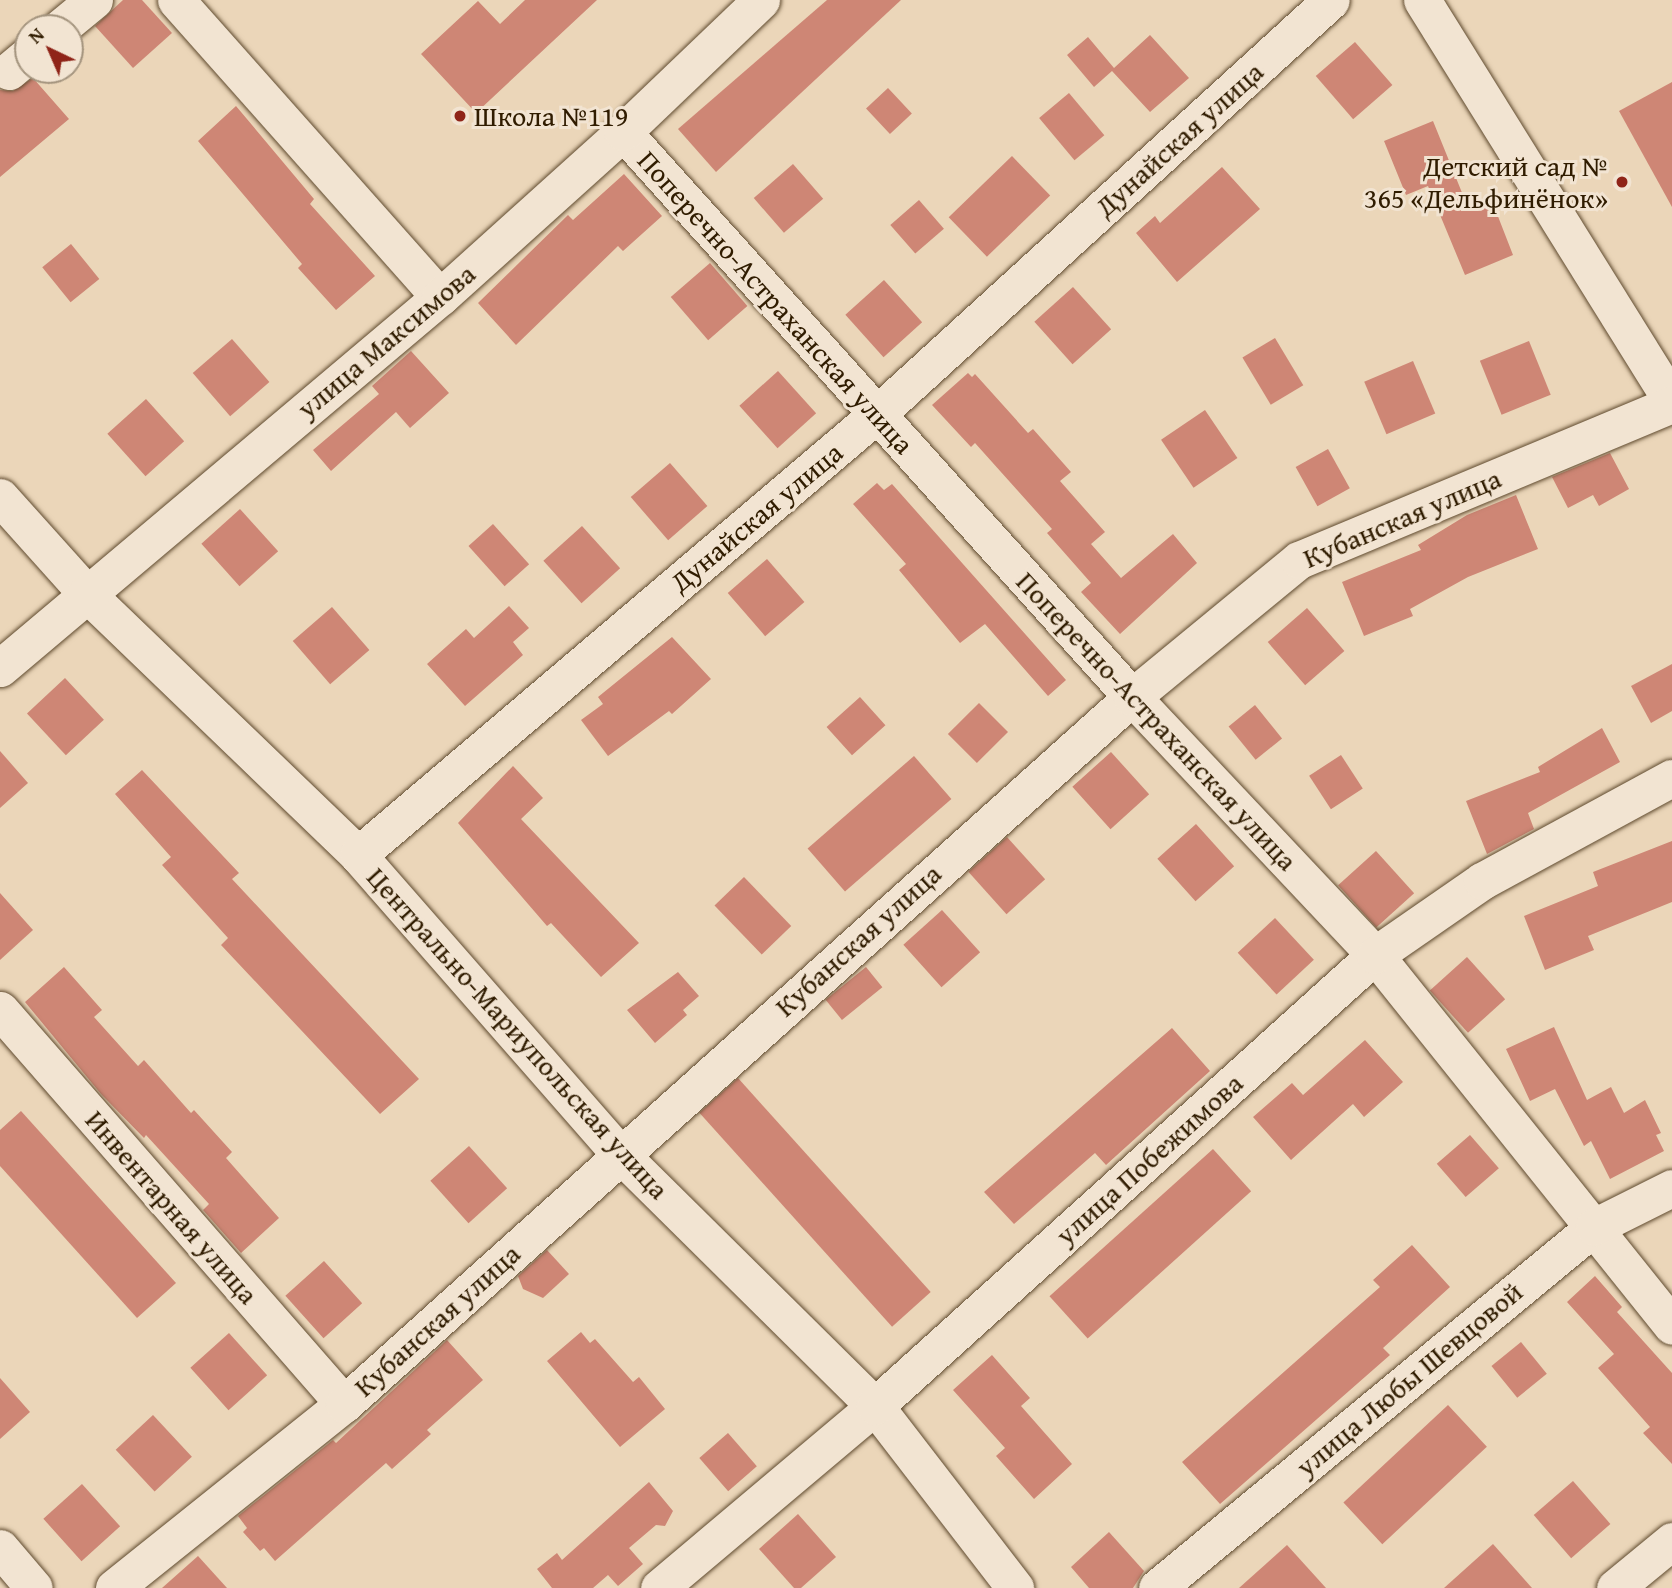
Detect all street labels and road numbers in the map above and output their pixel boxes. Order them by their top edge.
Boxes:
street label: Дунайская улица [1088,55,1270,223]
street label: Поперечно-Астраханская улица [631,144,921,460]
street label: улица Максимова [290,257,482,425]
street label: Дунайская улица [663,435,849,599]
street label: Кубанская улица [1298,461,1506,575]
street label: Поперечно-Астраханская улица [1010,565,1304,877]
street label: Кубанская улица [768,857,948,1023]
street label: Центрально-Мариупольская улица [360,860,676,1206]
street label: улица Побежимова [1049,1066,1249,1252]
street label: Инвентарная улица [79,1103,265,1311]
street label: Кубанская улица [347,1237,527,1403]
street label: улица Любы Шевцовой [1289,1275,1529,1483]

